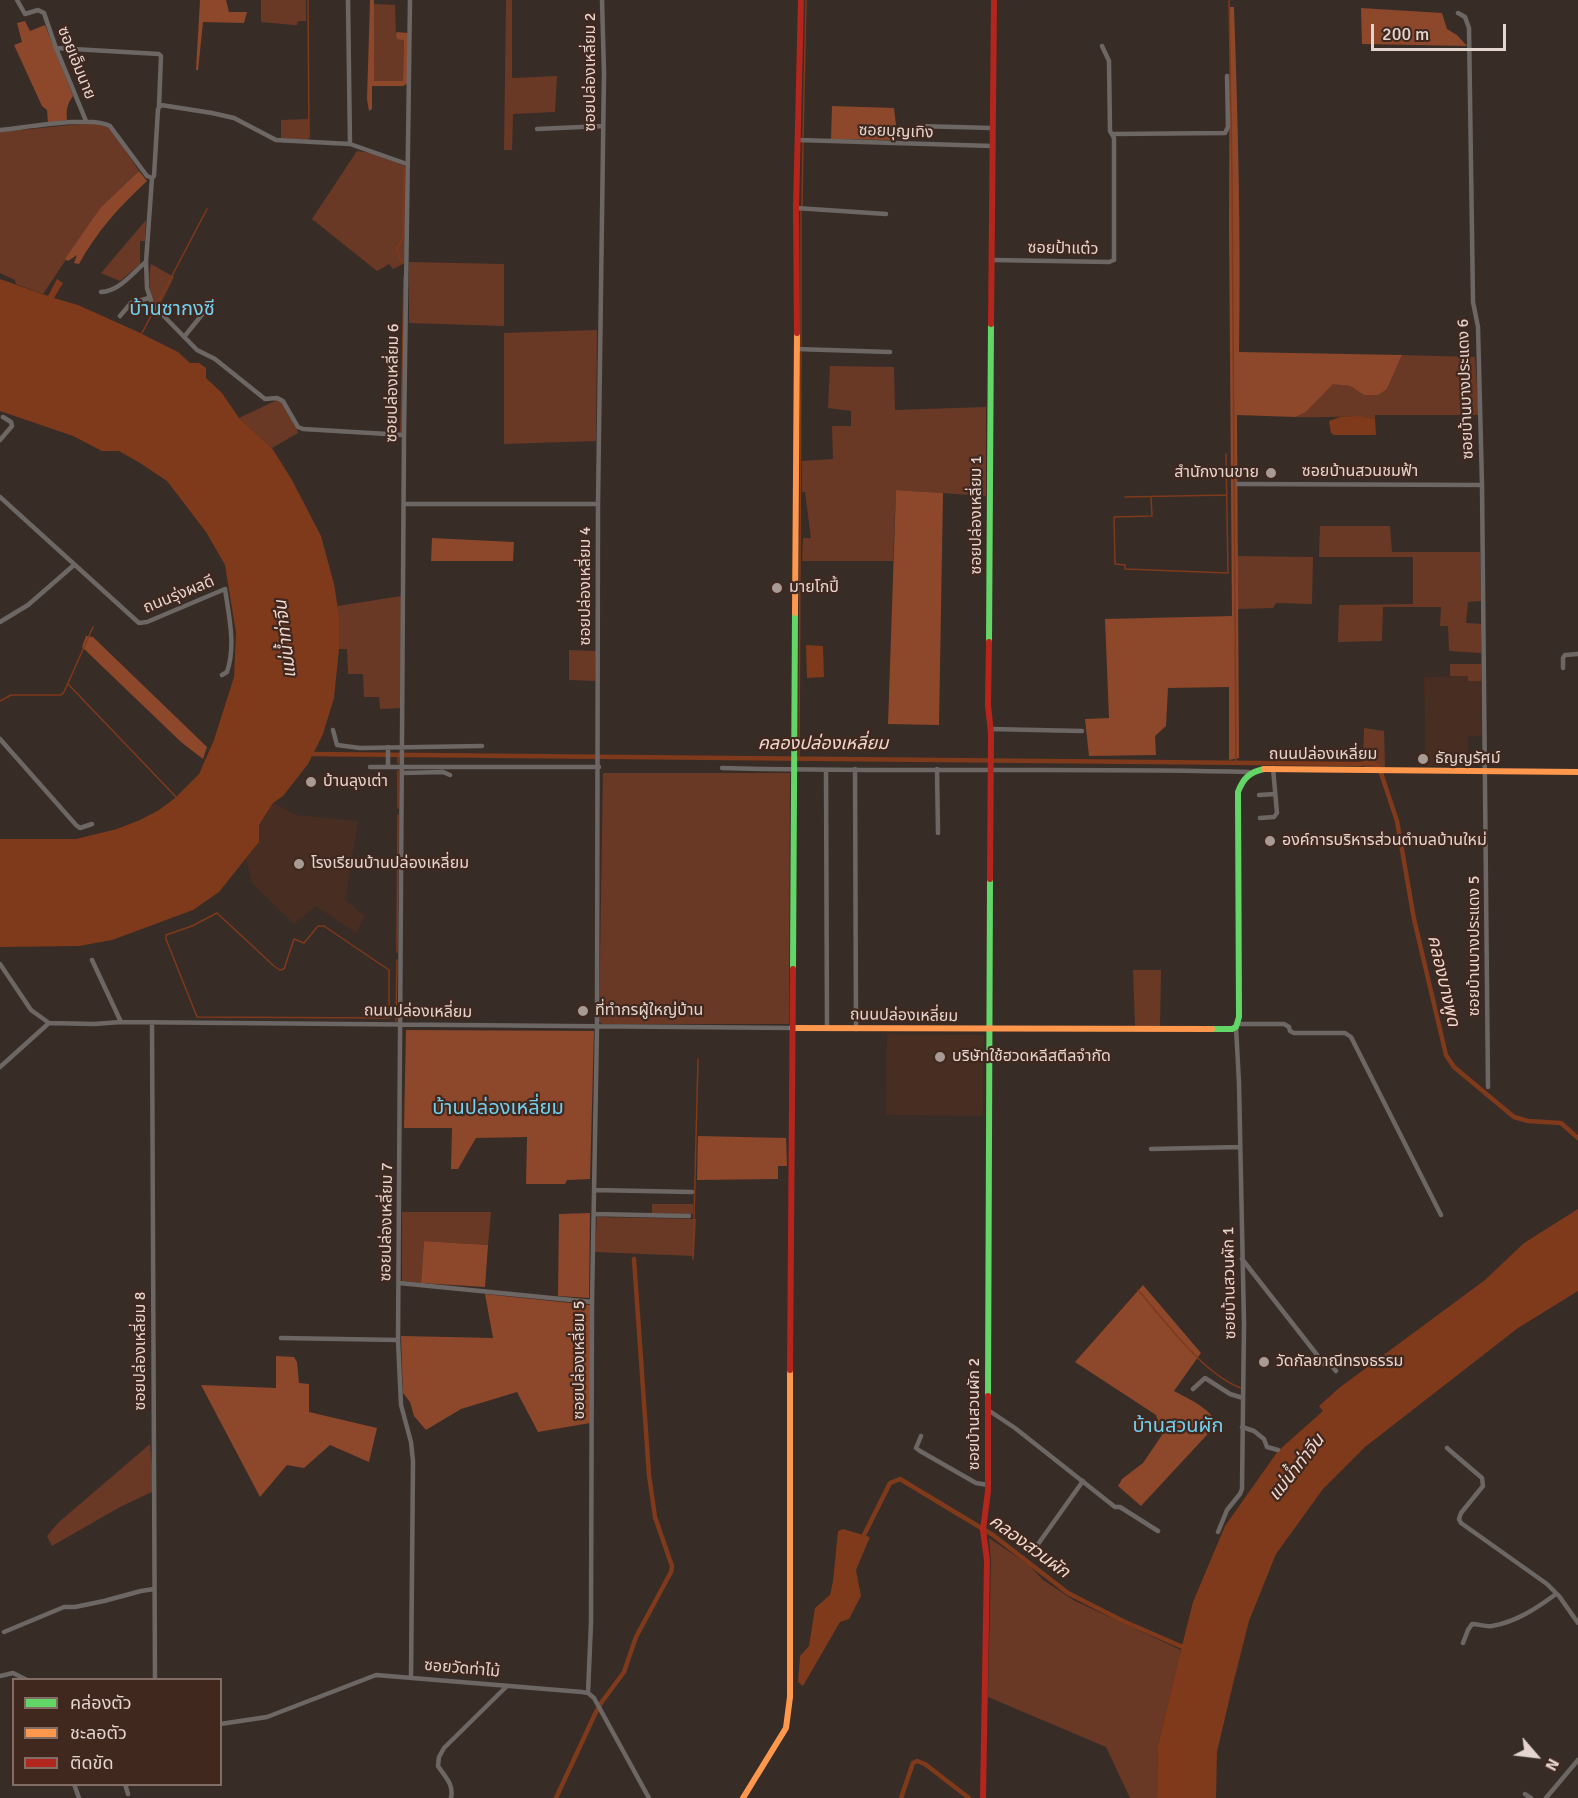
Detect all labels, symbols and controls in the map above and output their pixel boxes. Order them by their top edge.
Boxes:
scale bar [1374,12,1509,50]
street label: ซอยปล่องเหลี่ยม 2 [581,13,601,131]
text: 200 m [1382,23,1429,45]
street label: ซอยเอ็มนาย [53,24,99,102]
street label: ซอยบุญเทิง [858,121,934,143]
street label: ซอยป้าแต๋ว [1027,239,1099,259]
district label: บ้านซากงซี [129,298,215,322]
street label: ซอยบ้านบางประแดง 6 [1454,318,1478,460]
street label: ซอยปล่องเหลี่ยม 6 [382,323,404,443]
street label: ซอยปล่องเหลี่ยม 1 [967,456,987,574]
street label: ซอยบ้านสวนชมฟ้า [1302,462,1418,482]
place label: สำนักงานขาย [1174,463,1259,483]
marker: สำนักงานขาย [1264,466,1278,480]
street label: ซอยปล่องเหลี่ยม 4 [576,527,596,645]
street label: ถนนรุ่งผลดี [141,572,217,618]
place label: มายโกปี้ [789,578,839,598]
marker: มายโกปี้ [770,581,784,595]
water label: แม่น้ำท่าจีน [270,599,302,679]
water label: คลองปล่องเหลี่ยม [758,733,888,755]
street label: ถนนปล่องเหลี่ยม [1269,745,1377,765]
place label: ธัญญรัศม์ [1435,749,1500,769]
marker: ธัญญรัศม์ [1416,752,1430,766]
place label: บ้านลุงเต่า [323,772,388,792]
marker: บ้านลุงเต่า [304,775,318,789]
place label: องค์การบริหารส่วนตำบลบ้านใหม่ [1282,831,1487,851]
marker: องค์การบริหารส่วนตำบลบ้านใหม่ [1263,834,1277,848]
place label: โรงเรียนบ้านปล่องเหลี่ยม [311,854,469,874]
marker: โรงเรียนบ้านปล่องเหลี่ยม [292,857,306,871]
street label: ซอยบ้านบางประแดง 5 [1465,876,1485,1016]
water label: คลองบางพูด [1422,933,1464,1029]
street label: ถนนปล่องเหลี่ยม [364,1001,472,1023]
place label: ที่ทำกรผู้ใหญ่บ้าน [595,1001,703,1021]
marker: ที่ทำกรผู้ใหญ่บ้าน [576,1004,590,1018]
street label: ถนนปล่องเหลี่ยม [850,1005,958,1027]
place label: บริษัทใช้ฮวดหลีสตีลจำกัด [952,1047,1111,1067]
marker: บริษัทใช้ฮวดหลีสตีลจำกัด [933,1050,947,1064]
district label: บ้านปล่องเหลี่ยม [432,1097,564,1121]
street label: ซอยปล่องเหลี่ยม 7 [376,1162,398,1282]
street label: ซอยบ้านสวนผัก 1 [1219,1227,1241,1339]
street label: ซอยปล่องเหลี่ยม 8 [131,1292,151,1410]
street label: ซอยปล่องเหลี่ยม 5 [570,1301,590,1419]
place label: วัดกัลยาณีทรงธรรม [1276,1352,1403,1372]
marker: วัดกัลยาณีทรงธรรม [1257,1355,1271,1369]
street label: ซอยบ้านสวนผัก 2 [965,1358,985,1470]
district label: บ้านสวนผัก [1133,1415,1223,1439]
water label: แม่น้ำท่าจีน [1264,1430,1330,1506]
water label: คลองสวนผัก [985,1511,1073,1583]
street label: ซอยวัดท่าไม้ [423,1656,501,1682]
legend [12,1678,222,1786]
text: คล่องตัว [70,1692,132,1714]
text: ชะลอตัว [70,1722,127,1744]
north arrow [1506,1726,1566,1786]
text: ติดขัด [70,1752,113,1774]
text: N [1540,1755,1563,1774]

